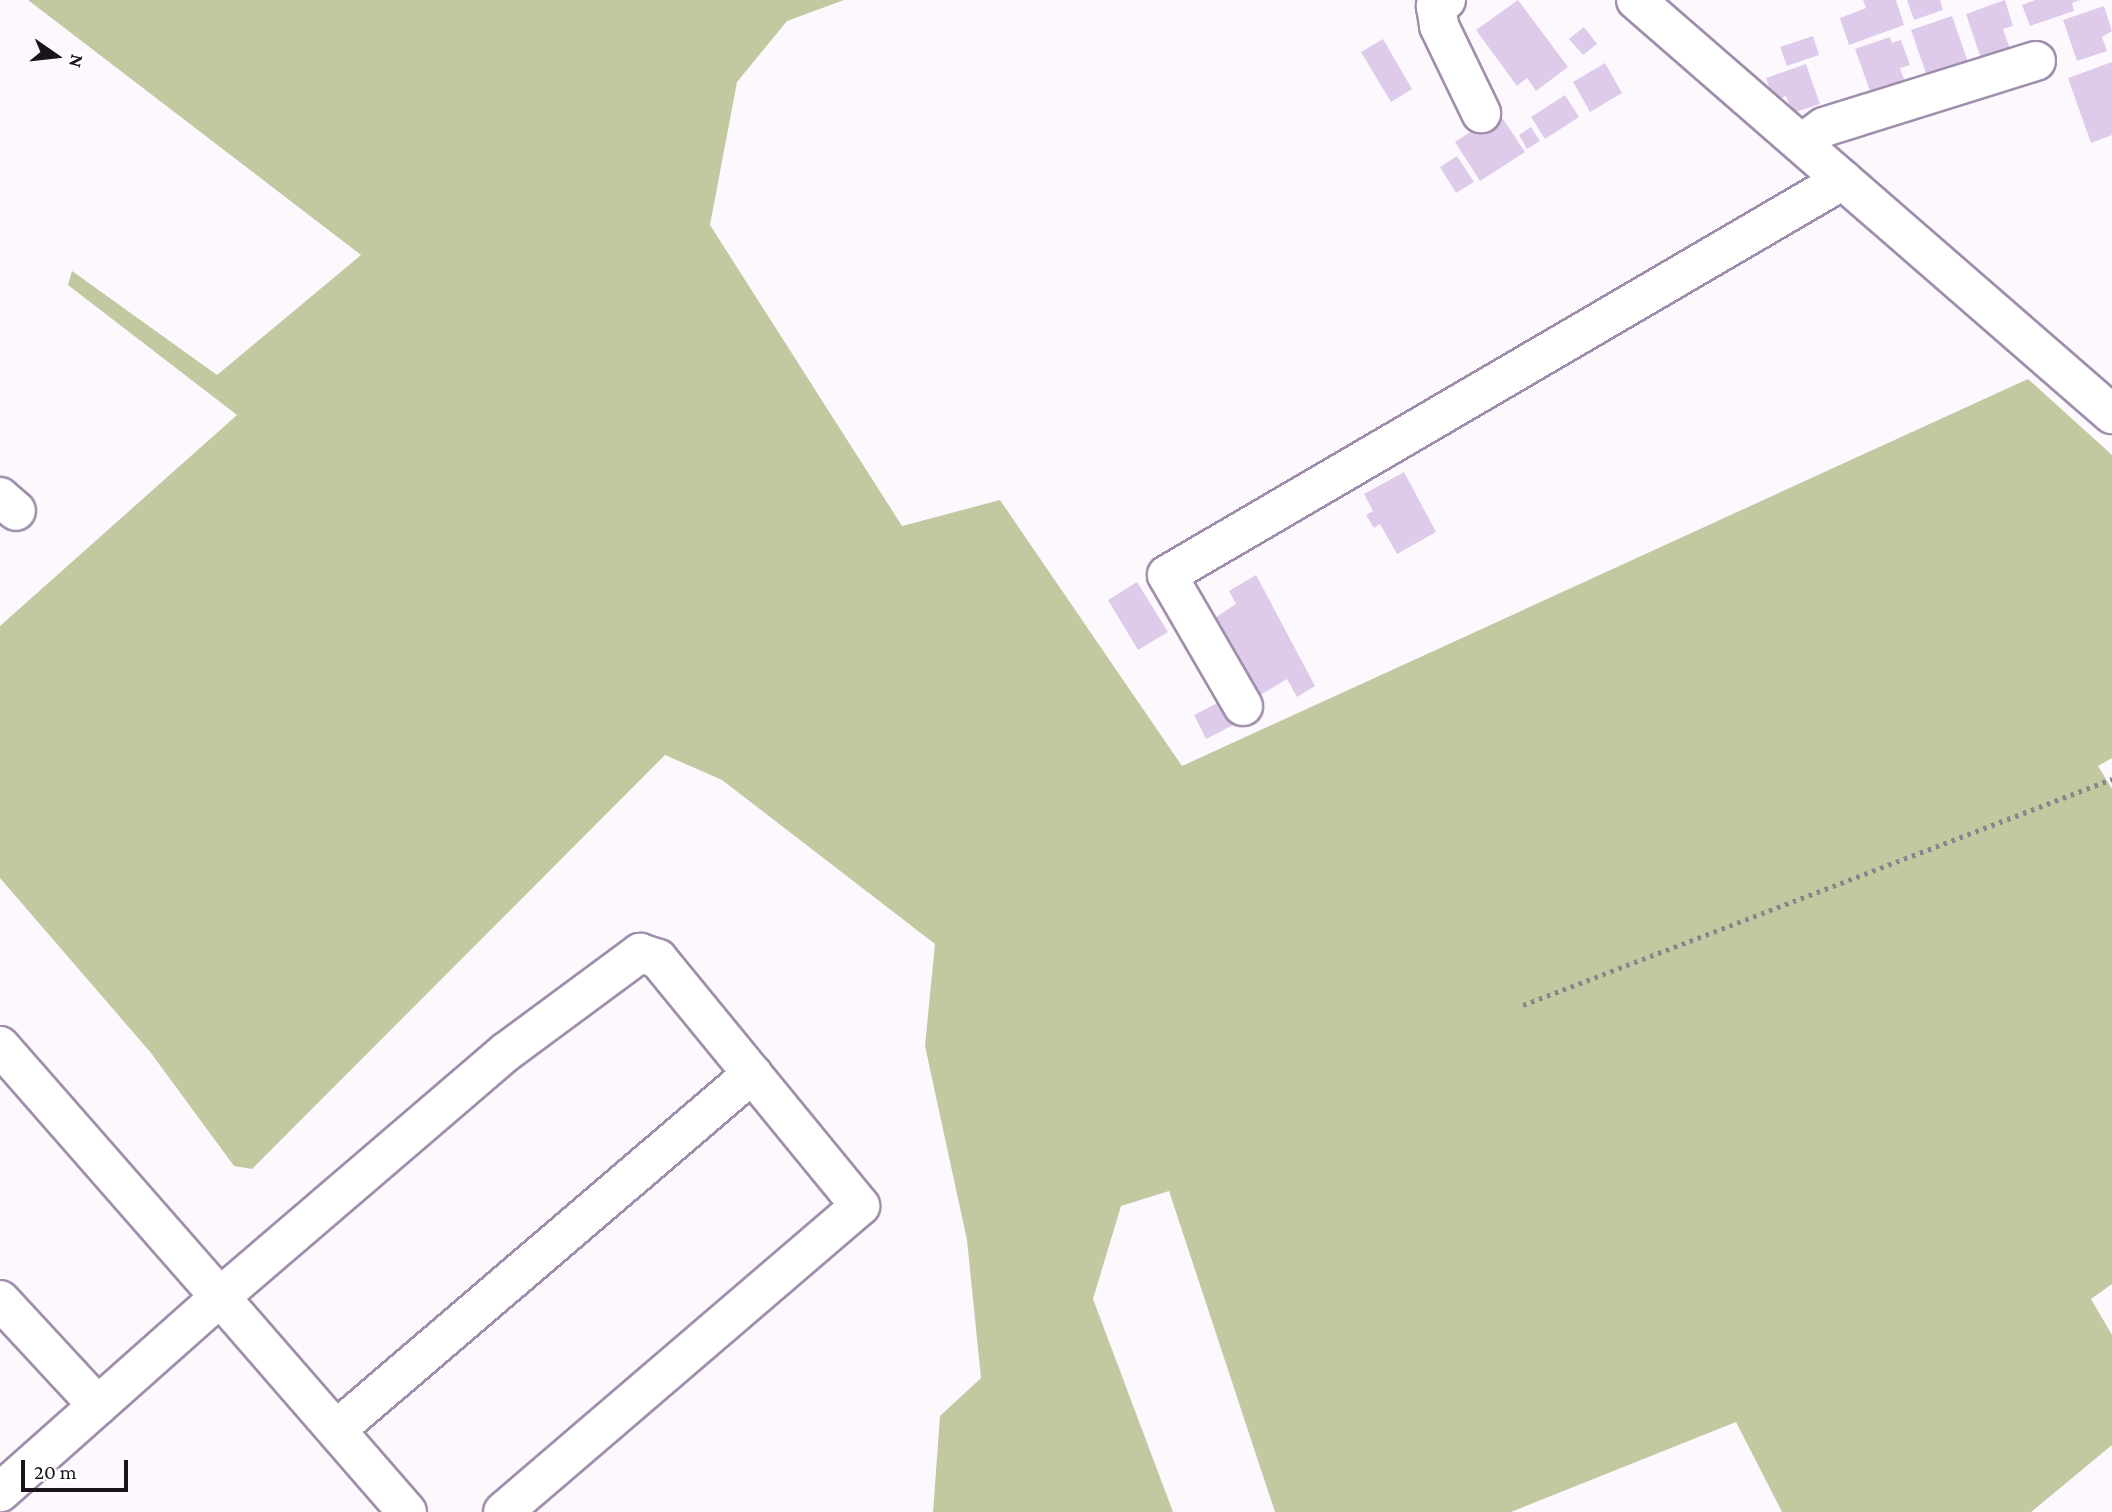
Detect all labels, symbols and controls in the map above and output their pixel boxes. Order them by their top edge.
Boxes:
north arrow [21,21,91,91]
text: N [65,52,89,70]
scale bar [24,1446,131,1490]
text: 20 m [34,1460,77,1484]

